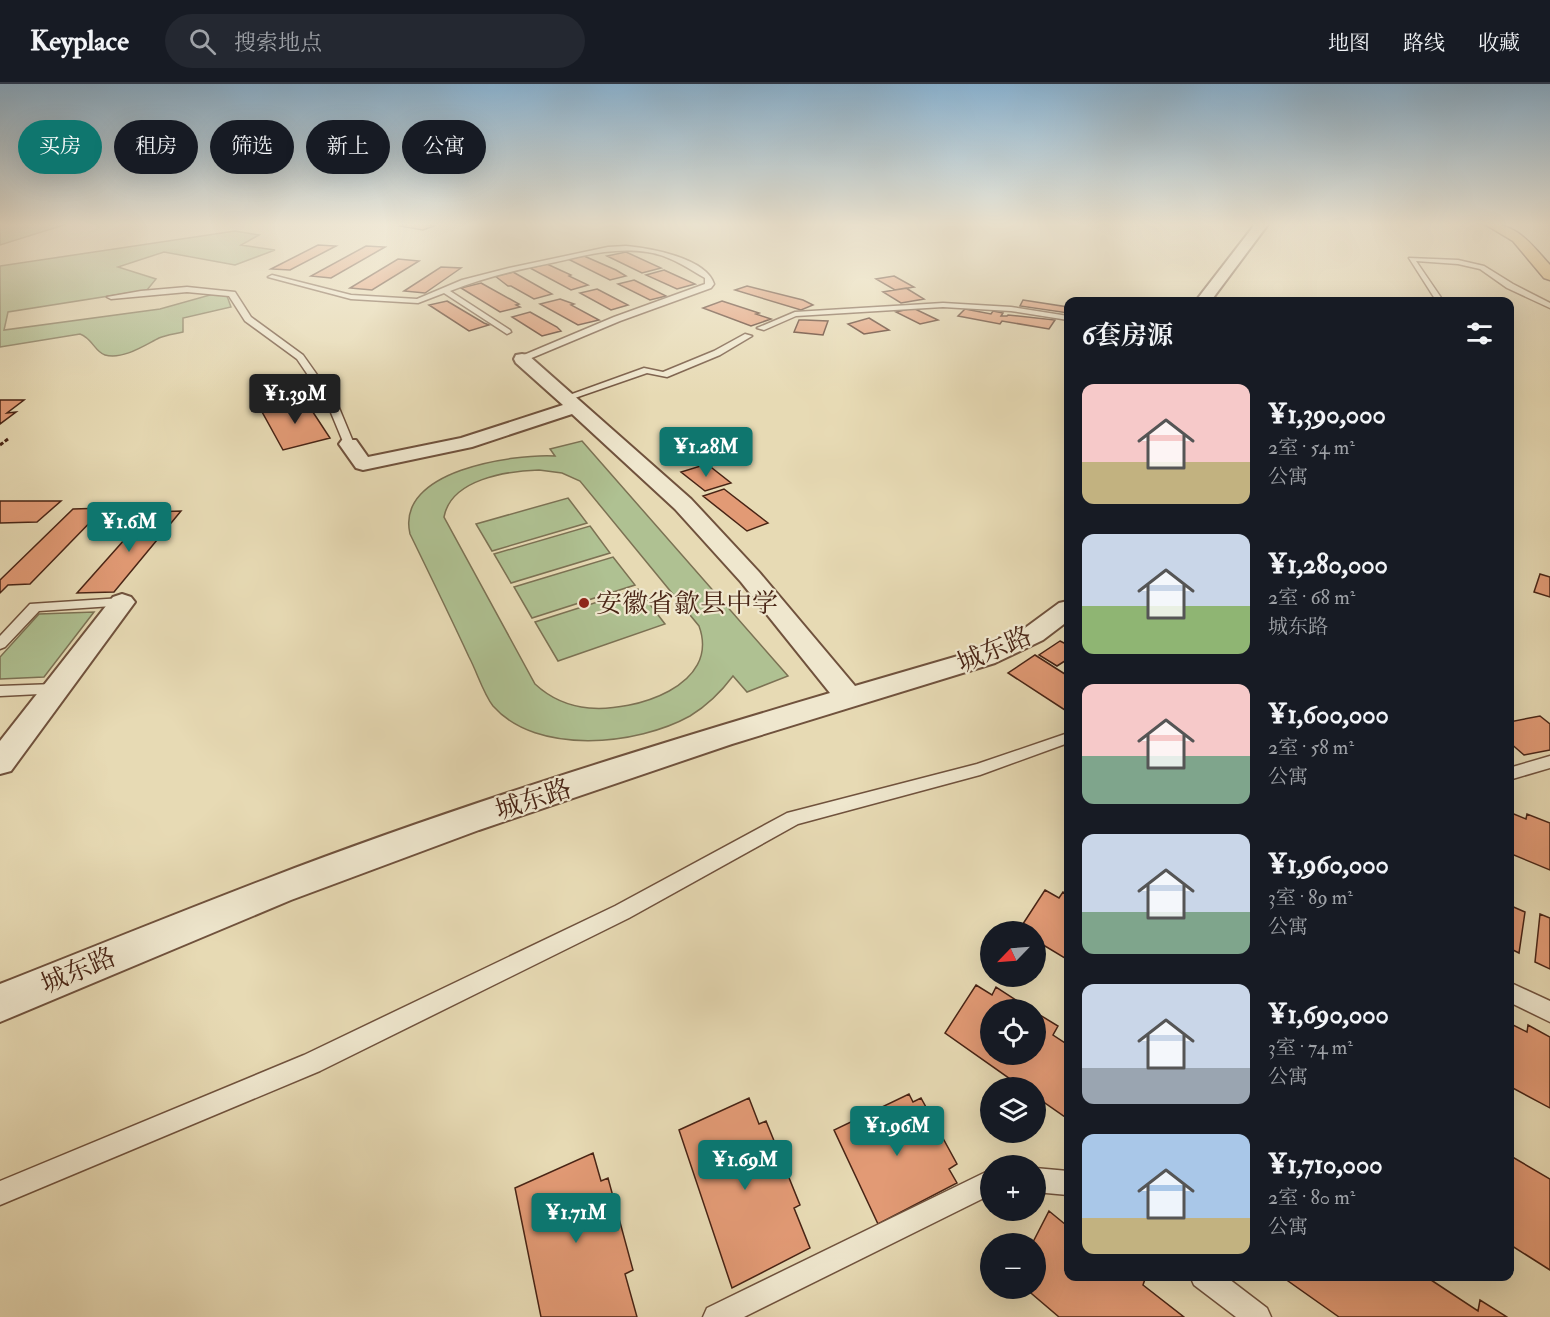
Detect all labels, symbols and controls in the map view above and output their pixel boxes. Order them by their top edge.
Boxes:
search box [165,14,585,68]
text: Keyplace [30,24,129,59]
icon: search [186,25,219,58]
text: 搜索地点 [234,29,322,57]
text: 地图 [1328,30,1370,57]
text: 路线 [1403,30,1445,57]
text: 收藏 [1478,30,1520,57]
chip: 买房 [18,120,102,174]
chip: 租房 [114,120,198,174]
chip: 筛选 [210,120,294,174]
chip: 新上 [306,120,390,174]
chip: 公寓 [402,120,486,174]
icon: filters [1463,317,1496,350]
text: 6套房源 [1082,320,1173,352]
pin: ¥1.39M [246,374,344,425]
text: ¥1.39M [263,381,327,406]
text: ¥1,390,000 [1268,399,1386,431]
icon: home [1130,408,1202,480]
pin: ¥1.28M [657,427,755,478]
text: ¥1.28M [674,434,738,459]
text: 2室 · 54 m² [1268,435,1355,460]
text: 公寓 [1268,464,1308,489]
pin: ¥1.6M [87,502,171,553]
text: ¥1.6M [101,509,157,534]
text: ¥1,280,000 [1268,549,1388,581]
icon: home [1130,558,1202,630]
text: 2室 · 68 m² [1268,585,1355,610]
place label: 安徽省歙县中学 [596,588,778,620]
marker: 安徽省歙县中学 [577,596,591,610]
text: 城东路 [1268,614,1328,639]
street label: 城东路 [952,620,1037,680]
text: ¥1,600,000 [1268,699,1389,731]
icon: home [1130,708,1202,780]
text: 2室 · 58 m² [1268,735,1354,760]
text: 公寓 [1268,764,1308,789]
street label: 城东路 [491,773,575,827]
text: ¥1,960,000 [1268,849,1389,881]
icon: home [1130,858,1202,930]
text: 3室 · 89 m² [1268,885,1353,910]
text: 公寓 [1268,914,1308,939]
north arrow [980,921,1046,987]
map controls [980,921,1046,1299]
street label: 城东路 [36,941,121,1001]
button: locate [980,999,1046,1065]
text: ¥1,690,000 [1268,999,1389,1031]
icon: home [1130,1008,1202,1080]
text: 3室 · 74 m² [1268,1035,1353,1060]
text: 公寓 [1268,1064,1308,1089]
button: layers [980,1077,1046,1143]
pin: ¥1.96M [848,1106,946,1157]
text: ¥1.96M [864,1113,930,1138]
pin: ¥1.69M [696,1140,794,1191]
text: ¥1.69M [712,1147,778,1172]
text: ¥1,710,000 [1268,1149,1383,1181]
button: + [980,1155,1046,1221]
icon: home [1130,1158,1202,1230]
text: 2室 · 80 m² [1268,1185,1355,1210]
pin: ¥1.71M [527,1193,625,1244]
text: ¥1.71M [546,1200,606,1225]
text: 公寓 [1268,1214,1308,1239]
button: − [980,1233,1046,1299]

